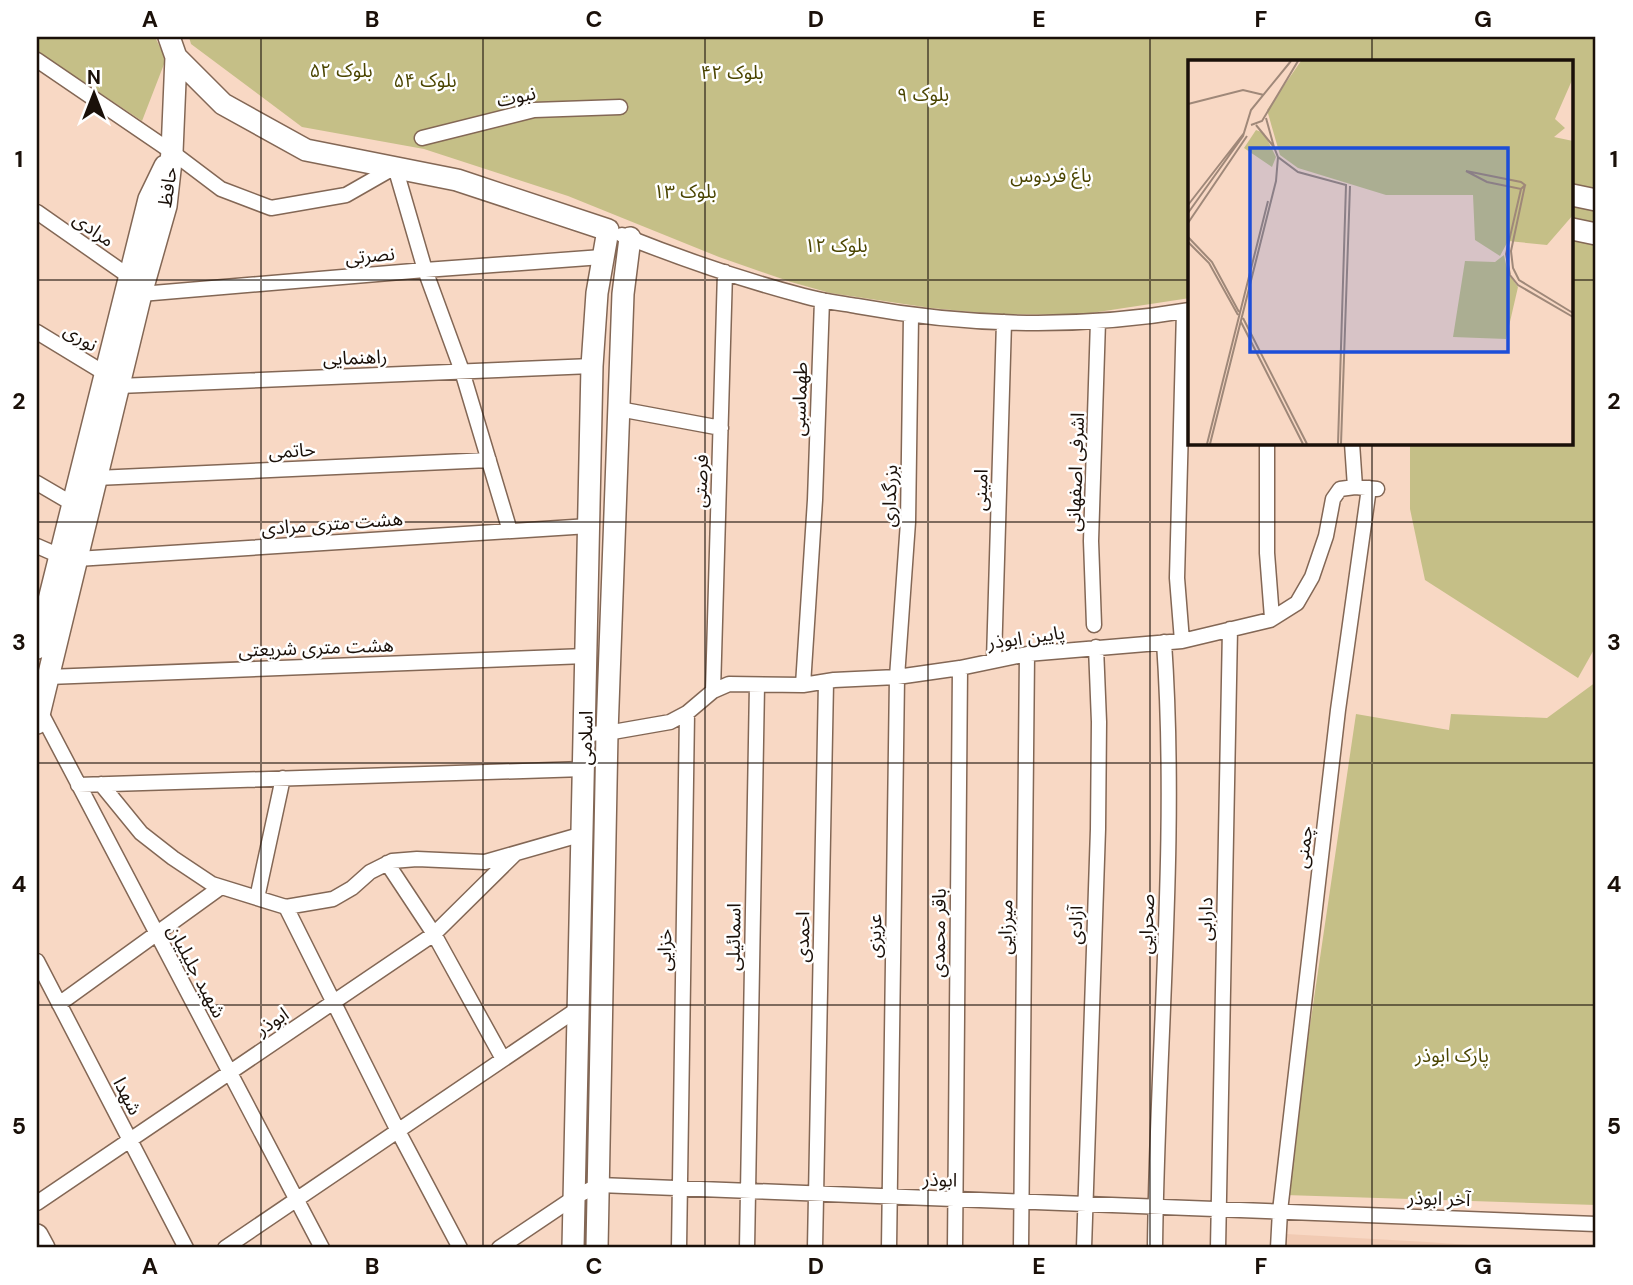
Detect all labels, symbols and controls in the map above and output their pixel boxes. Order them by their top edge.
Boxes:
text: A [142,4,158,34]
text: B [365,4,379,34]
text: C [586,4,602,34]
text: D [808,4,824,34]
text: E [1032,4,1046,34]
text: F [1255,4,1268,34]
text: G [1474,4,1492,34]
park label: بلوک ۵۲ [309,58,373,83]
north arrow [60,60,130,130]
park label: بلوک ۴۲ [700,60,764,85]
inset map [1188,60,1574,444]
text: N [87,65,101,90]
park label: بلوک ۵۴ [393,68,457,93]
street label: نبوت [494,80,538,113]
park label: بلوک ۹ [897,82,949,107]
text: 1 [15,144,23,174]
text: 1 [1610,144,1618,174]
park label: باغ فردوس [1010,163,1092,189]
street label: حافظ [152,165,183,209]
park label: بلوک ۱۳ [653,179,717,204]
street label: مرادی [68,206,119,253]
park label: بلوک ۱۲ [804,233,868,258]
street label: نصرتی [344,241,396,270]
street label: نوری [59,318,102,357]
street label: راهنمایی [322,344,388,371]
street label: طهماسبی [786,361,813,437]
text: 2 [12,386,26,416]
text: 2 [1607,386,1621,416]
street label: اشرفی اصفهانی [1061,412,1090,532]
street label: حاتمی [268,437,316,464]
street label: فرصتی [687,454,714,508]
street label: بزرگداری [876,464,903,528]
street label: امینی [967,469,994,511]
street label: هشت متری مرادی [260,506,404,541]
street label: پایین ابوذر [985,620,1066,656]
text: 3 [12,627,26,657]
text: 3 [1607,627,1621,657]
street label: هشت متری شریعتی [238,632,394,663]
street label: اسلامی [573,710,598,766]
street label: چمنی [1288,824,1319,870]
text: 4 [12,869,27,899]
text: 4 [1607,869,1622,899]
street label: باقر محمدی [925,888,952,978]
street label: صحرایی [1133,893,1160,955]
street label: دارابی [1193,897,1218,941]
street label: میرزایی [993,899,1018,955]
street label: اسمائیلی [720,903,747,971]
street label: آزادی [1062,904,1089,945]
street label: احمدی [790,911,815,963]
street label: عزیزی [862,914,887,958]
street label: شهید جلیلیان [162,920,232,1022]
street label: خزایی [652,929,677,971]
street label: ابوذر [250,1001,294,1042]
park label: پارک ابوذر [1414,1043,1489,1068]
street label: شهدا [108,1073,148,1119]
text: 5 [12,1111,26,1141]
text: 5 [1607,1111,1621,1141]
street label: ابوذر [921,1166,958,1193]
street label: آخر ابوذر [1406,1185,1472,1212]
text: A [142,1251,158,1281]
text: B [365,1251,379,1281]
text: C [586,1251,602,1281]
text: D [808,1251,824,1281]
text: E [1032,1251,1046,1281]
text: F [1255,1251,1268,1281]
text: G [1474,1251,1492,1281]

